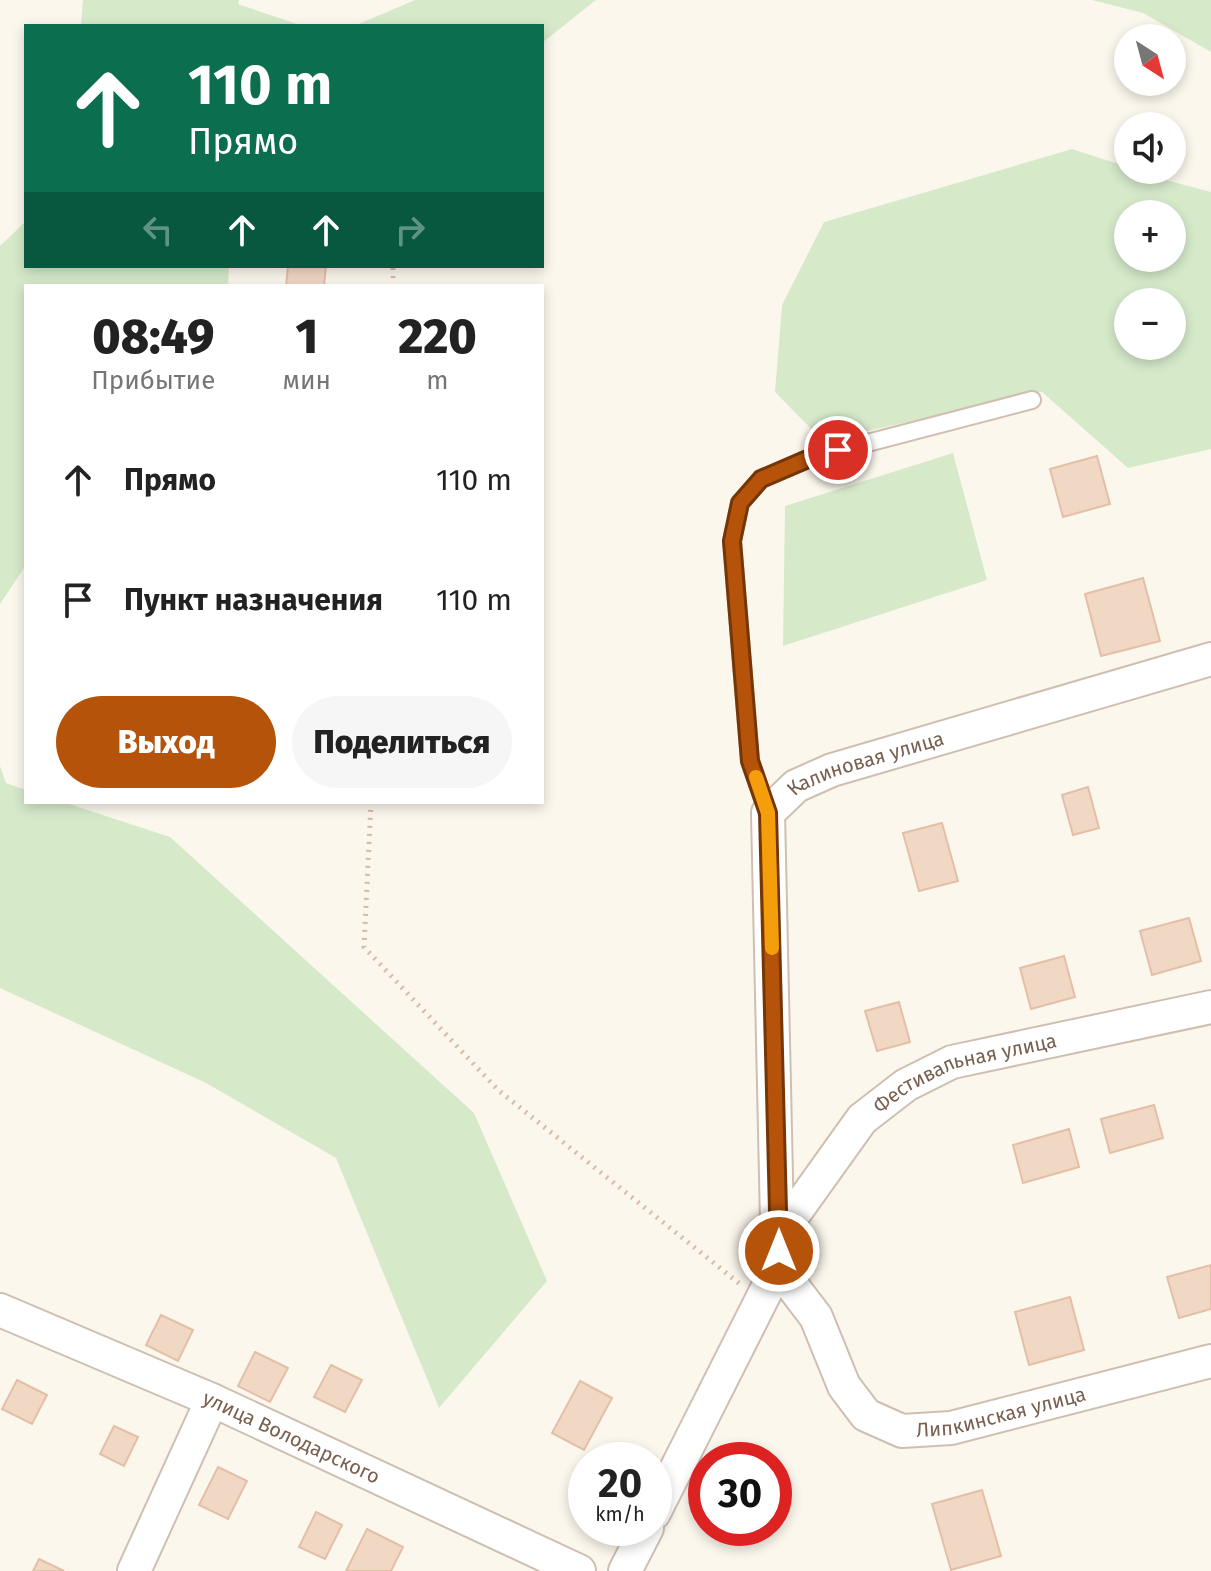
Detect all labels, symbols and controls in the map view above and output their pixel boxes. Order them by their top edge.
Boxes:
north arrow [1114,24,1186,96]
map controls [1114,24,1186,360]
text: 110 m [188,52,332,119]
icon: ahead [56,56,160,160]
button: sound [1114,112,1186,184]
text: Прямо [188,120,298,164]
button: + [1114,200,1186,272]
icon: left [136,208,180,252]
icon: ahead [220,208,264,252]
icon: ahead [304,208,348,252]
icon: right [388,208,432,252]
button: − [1114,288,1186,360]
text: 08:49 [92,308,214,366]
text: 1 [295,308,318,366]
text: 220 [398,308,477,366]
text: Прибытие [91,365,215,396]
text: мин [283,365,331,396]
text: m [426,365,449,396]
pin [804,416,872,484]
icon: arrive [816,428,860,472]
icon: ahead [56,458,100,502]
text: Прямо [124,462,216,498]
text: 110 m [436,462,512,498]
icon: arrive [56,578,100,622]
text: Пункт назначения [124,582,383,618]
text: 110 m [436,582,512,618]
button: Выход [56,696,276,788]
button: Поделиться [292,696,512,788]
street label: Калиновая улица [782,726,947,800]
street label: Фестивальная улица [868,1028,1059,1118]
position arrow [737,1209,821,1293]
street label: Липкинская улица [915,1382,1088,1442]
street label: улица Володарского [199,1386,384,1489]
speed limit sign: 30 [688,1442,792,1546]
text: 20 [598,1460,642,1508]
text: km/h [595,1502,645,1526]

